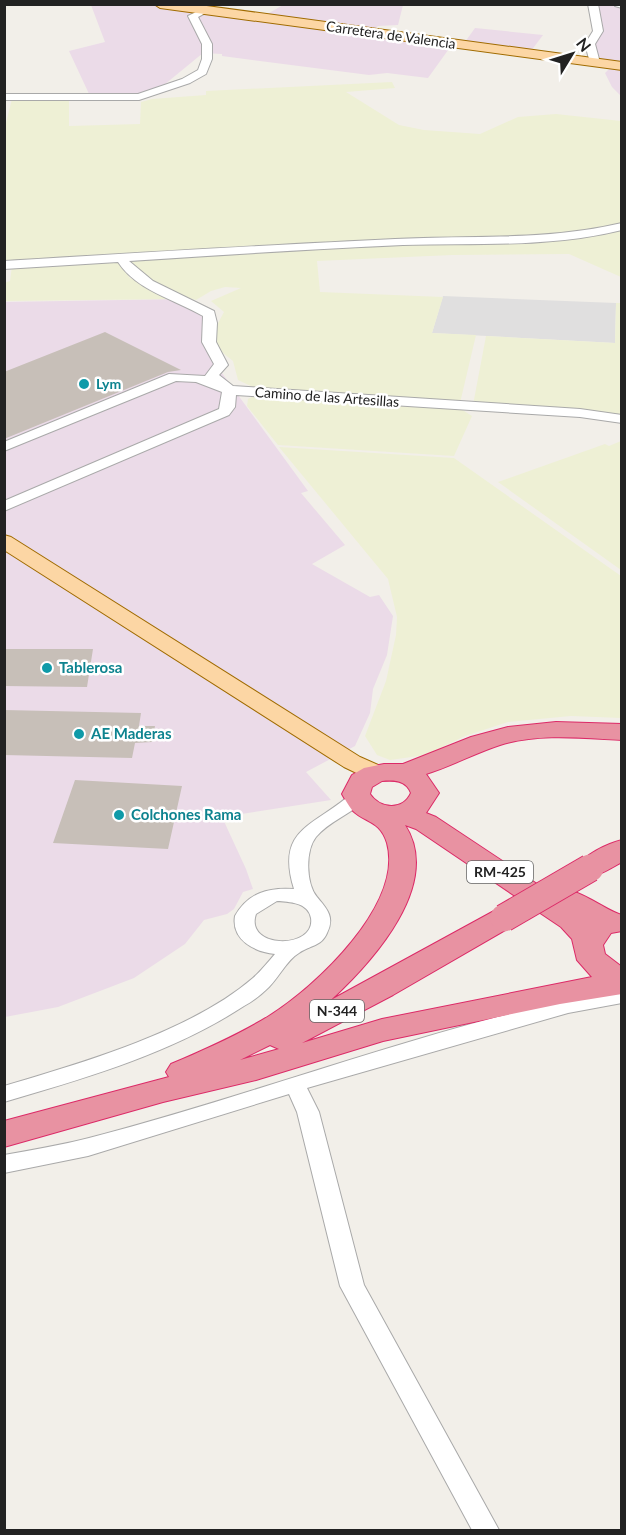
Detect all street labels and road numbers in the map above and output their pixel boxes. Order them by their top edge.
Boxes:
street label: Carretera de Valencia [325,17,457,52]
street label: Camino de las Artesillas [254,383,400,410]
road number: RM-425 [467,861,533,883]
road number: N-344 [310,1000,364,1022]

